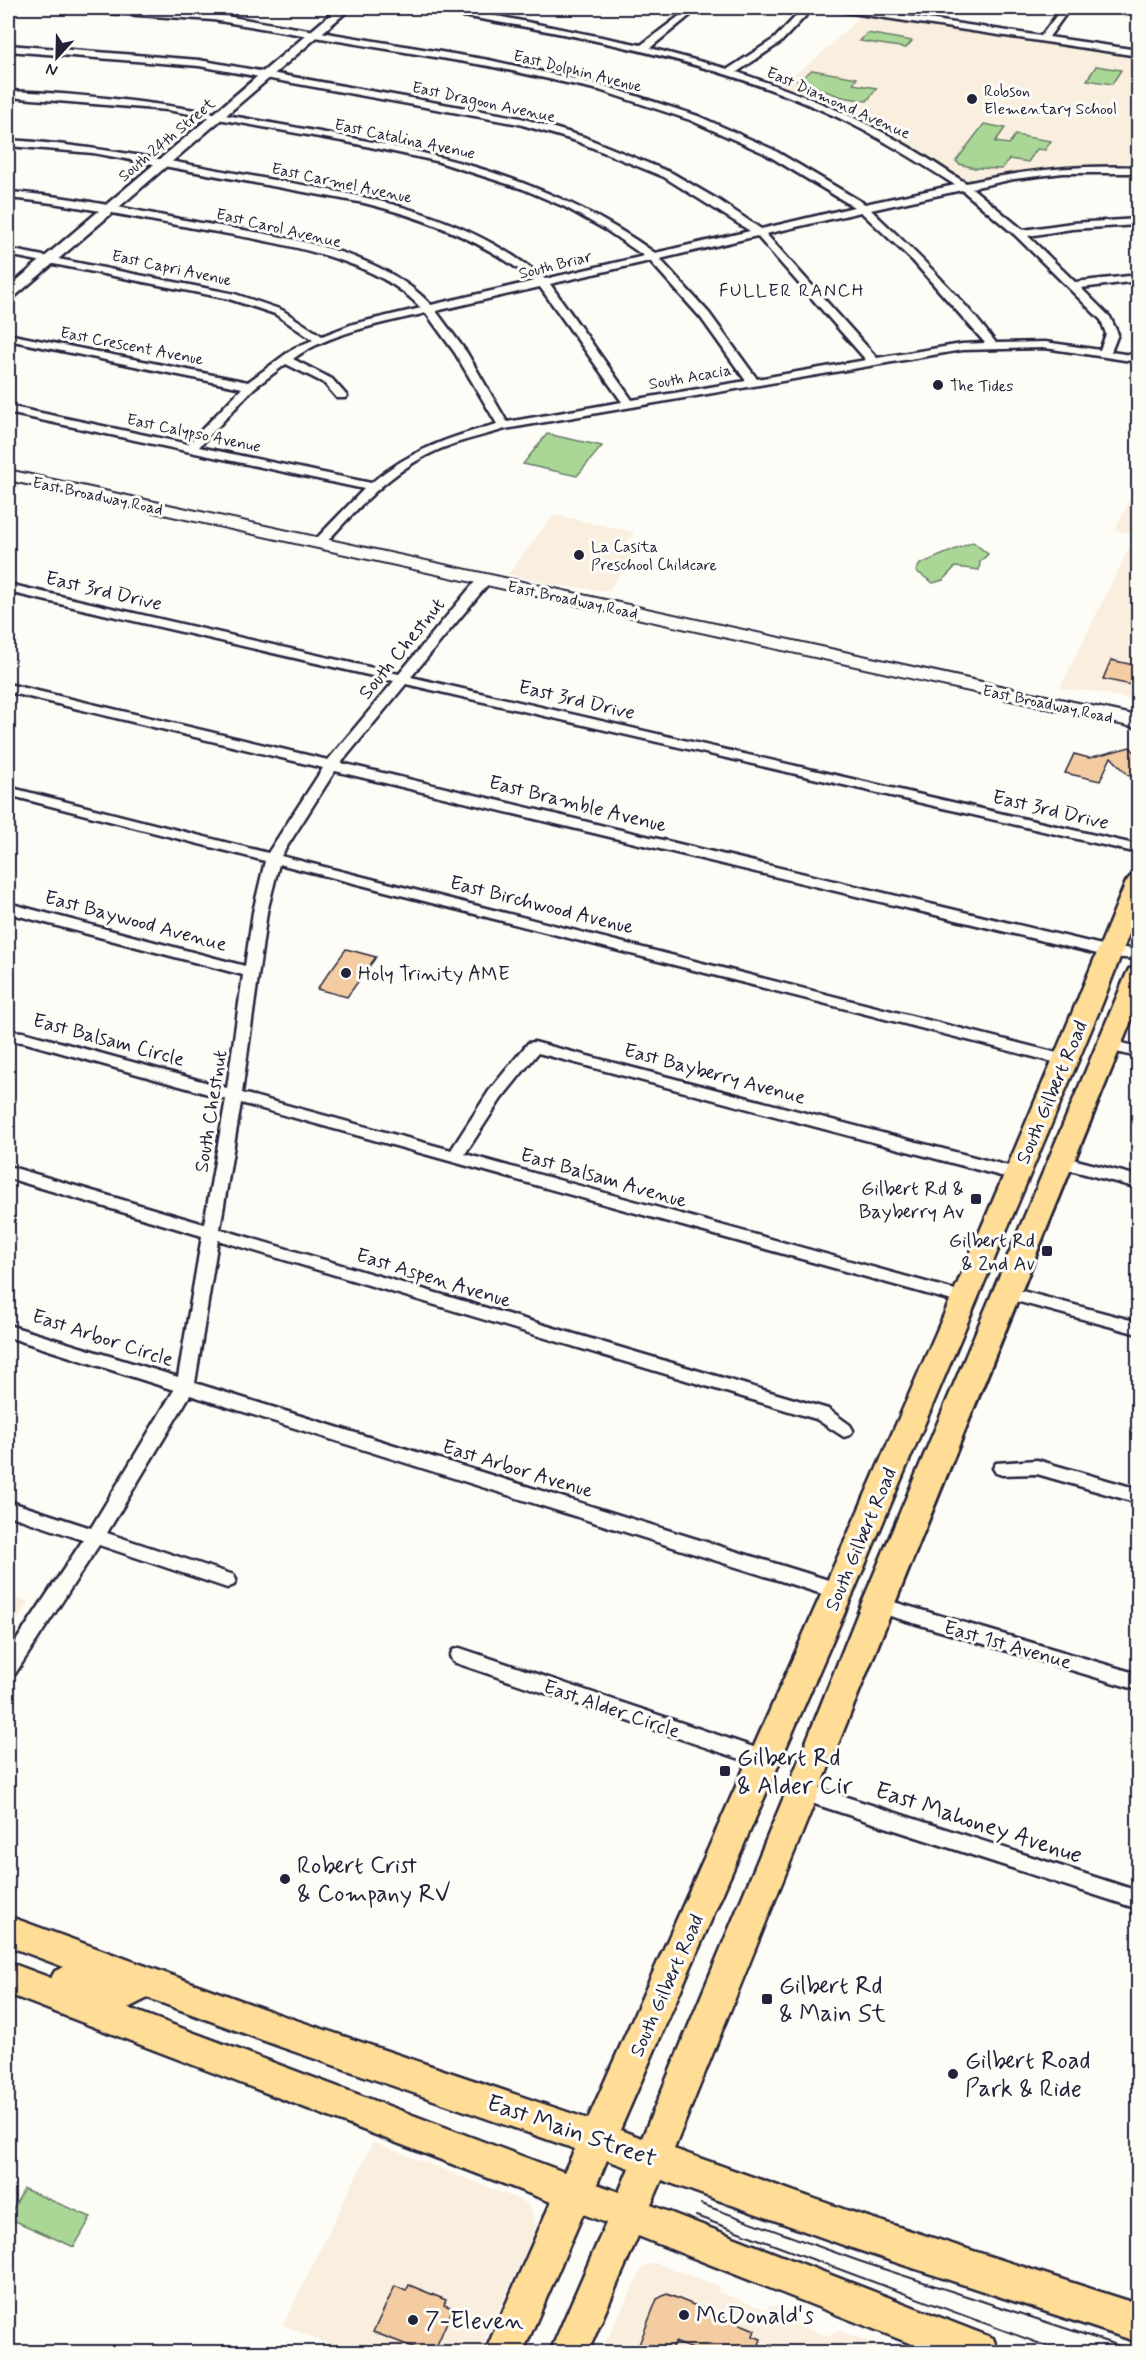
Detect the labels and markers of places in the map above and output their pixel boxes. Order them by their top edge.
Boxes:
place label: Robson Elementary School [984,81,1117,120]
marker: Robson Elementary School [965,92,979,106]
place label: The Tides [950,376,1013,397]
marker: The Tides [931,378,945,392]
place label: La Casita Preschool Childcare [591,537,718,576]
marker: La Casita Preschool Childcare [572,548,586,562]
place label: Holy Trinity AME [358,961,510,988]
marker: Holy Trinity AME [339,966,353,980]
place label: Gilbert Rd & Bayberry Av [859,1176,964,1226]
marker: Gilbert Rd & Bayberry Av [969,1192,983,1206]
place label: Gilbert Rd & 2nd Av [949,1228,1035,1278]
marker: Gilbert Rd & 2nd Av [1040,1244,1054,1258]
place label: Gilbert Rd & Alder Cir [737,1743,853,1802]
marker: Gilbert Rd & Alder Cir [718,1764,732,1778]
place label: Robert Crist & Company RV [297,1851,450,1910]
marker: Robert Crist & Company RV [278,1872,292,1886]
place label: Gilbert Rd & Main St [779,1971,886,2030]
marker: Gilbert Rd & Main St [760,1992,774,2006]
place label: Gilbert Road Park & Ride [965,2046,1090,2105]
marker: Gilbert Road Park & Ride [946,2067,960,2081]
place label: McDonald's [696,2301,814,2332]
place label: 7-Eleven [425,2306,524,2337]
marker: McDonald's [677,2308,691,2322]
marker: 7-Eleven [406,2313,420,2327]

